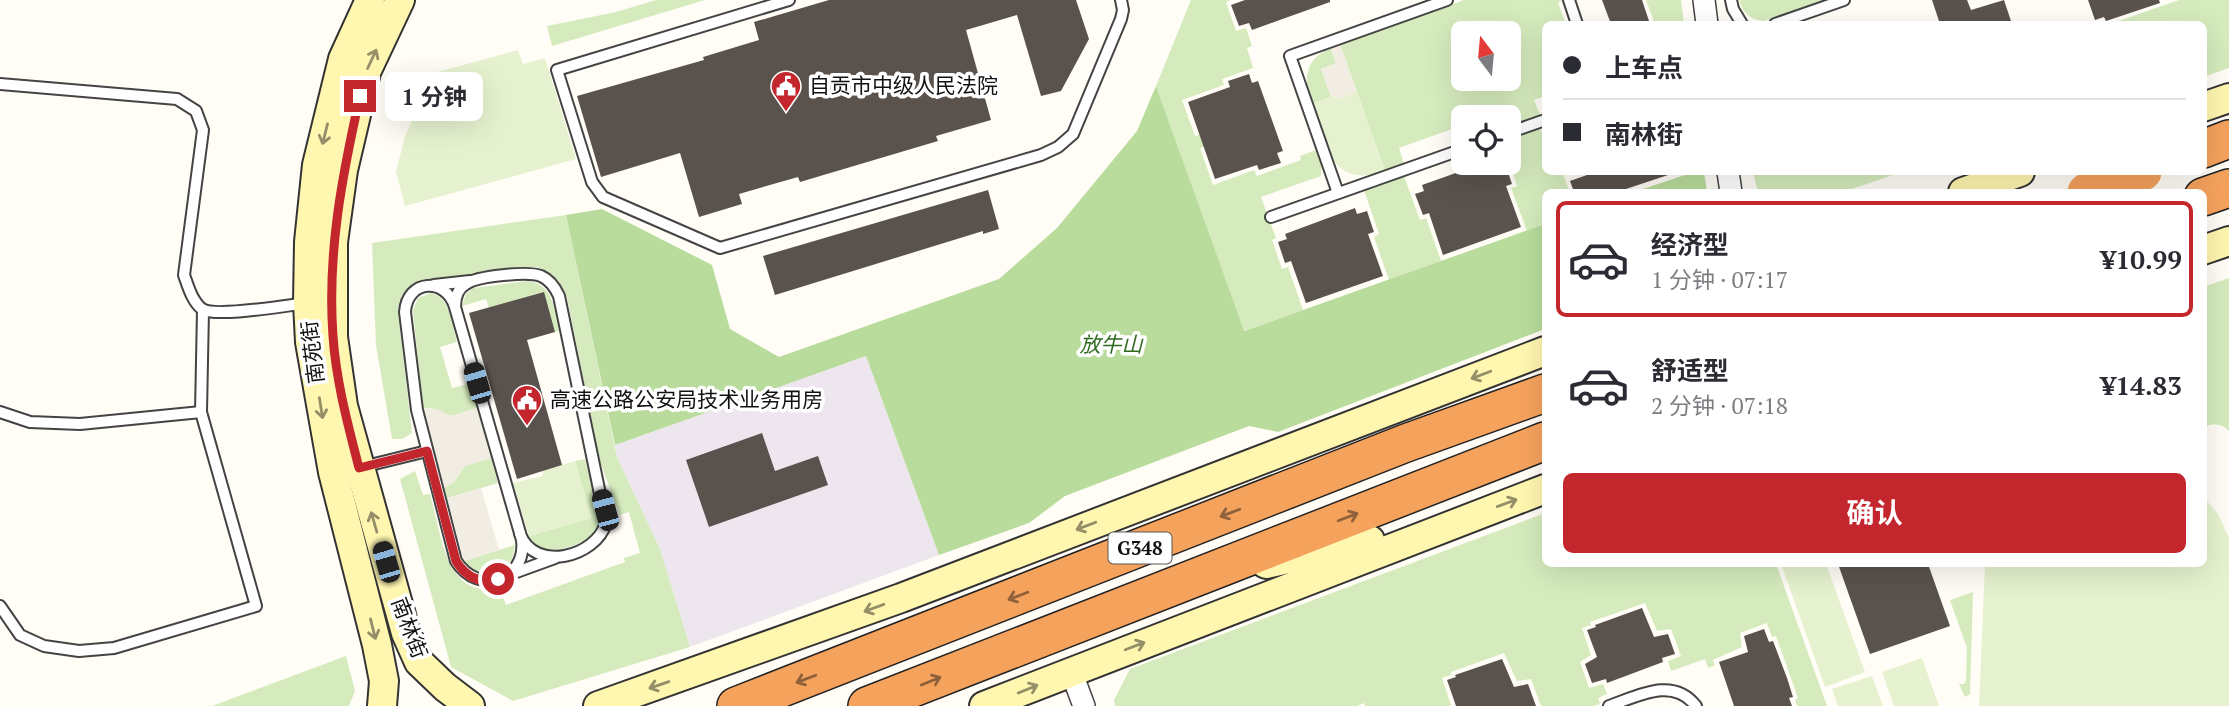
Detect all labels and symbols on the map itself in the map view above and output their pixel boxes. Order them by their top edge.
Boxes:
north arrow [1451,21,1521,91]
one-way arrow [366,49,379,70]
public building icon: 自贡市中级人民法院 [769,69,803,113]
place label: 自贡市中级人民法院 [809,71,998,99]
callout: 1 分钟 [384,72,482,120]
route end [344,80,376,112]
one-way arrow [318,122,331,145]
street label: 南苑街 [294,319,330,385]
park label: 放牛山 [1080,330,1144,358]
car [462,360,493,406]
one-way arrow [1471,370,1493,383]
public building icon: 高速公路公安局技术业务用房 [510,383,544,427]
place label: 高速公路公安局技术业务用房 [550,385,823,413]
one-way arrow [315,396,328,419]
car [590,487,621,533]
one-way arrow [1496,496,1518,508]
one-way arrow [1219,507,1241,520]
one-way arrow [1337,510,1358,523]
one-way arrow [367,511,380,533]
one-way arrow [1075,521,1097,534]
road number: G348 [1108,533,1172,564]
car [371,539,402,585]
route start [482,563,514,595]
one-way arrow [1007,590,1029,603]
street label: 南林街 [386,593,434,662]
one-way arrow [863,603,885,615]
one-way arrow [367,617,380,640]
one-way arrow [1124,639,1145,652]
one-way arrow [796,673,817,686]
one-way arrow [920,673,941,686]
one-way arrow [649,680,671,692]
one-way arrow [1017,681,1038,694]

